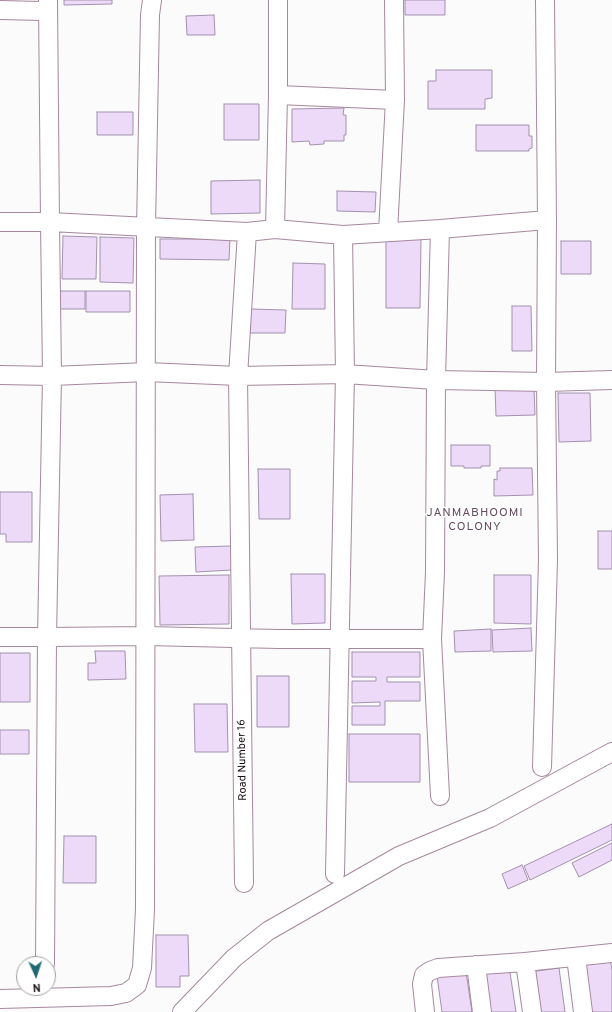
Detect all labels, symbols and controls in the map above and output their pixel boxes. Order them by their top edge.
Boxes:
district label: JANMABHOOMI COLONY [426,507,524,535]
street label: Road Number 16 [236,719,250,801]
north arrow [16,956,56,996]
text: N [32,980,41,994]

